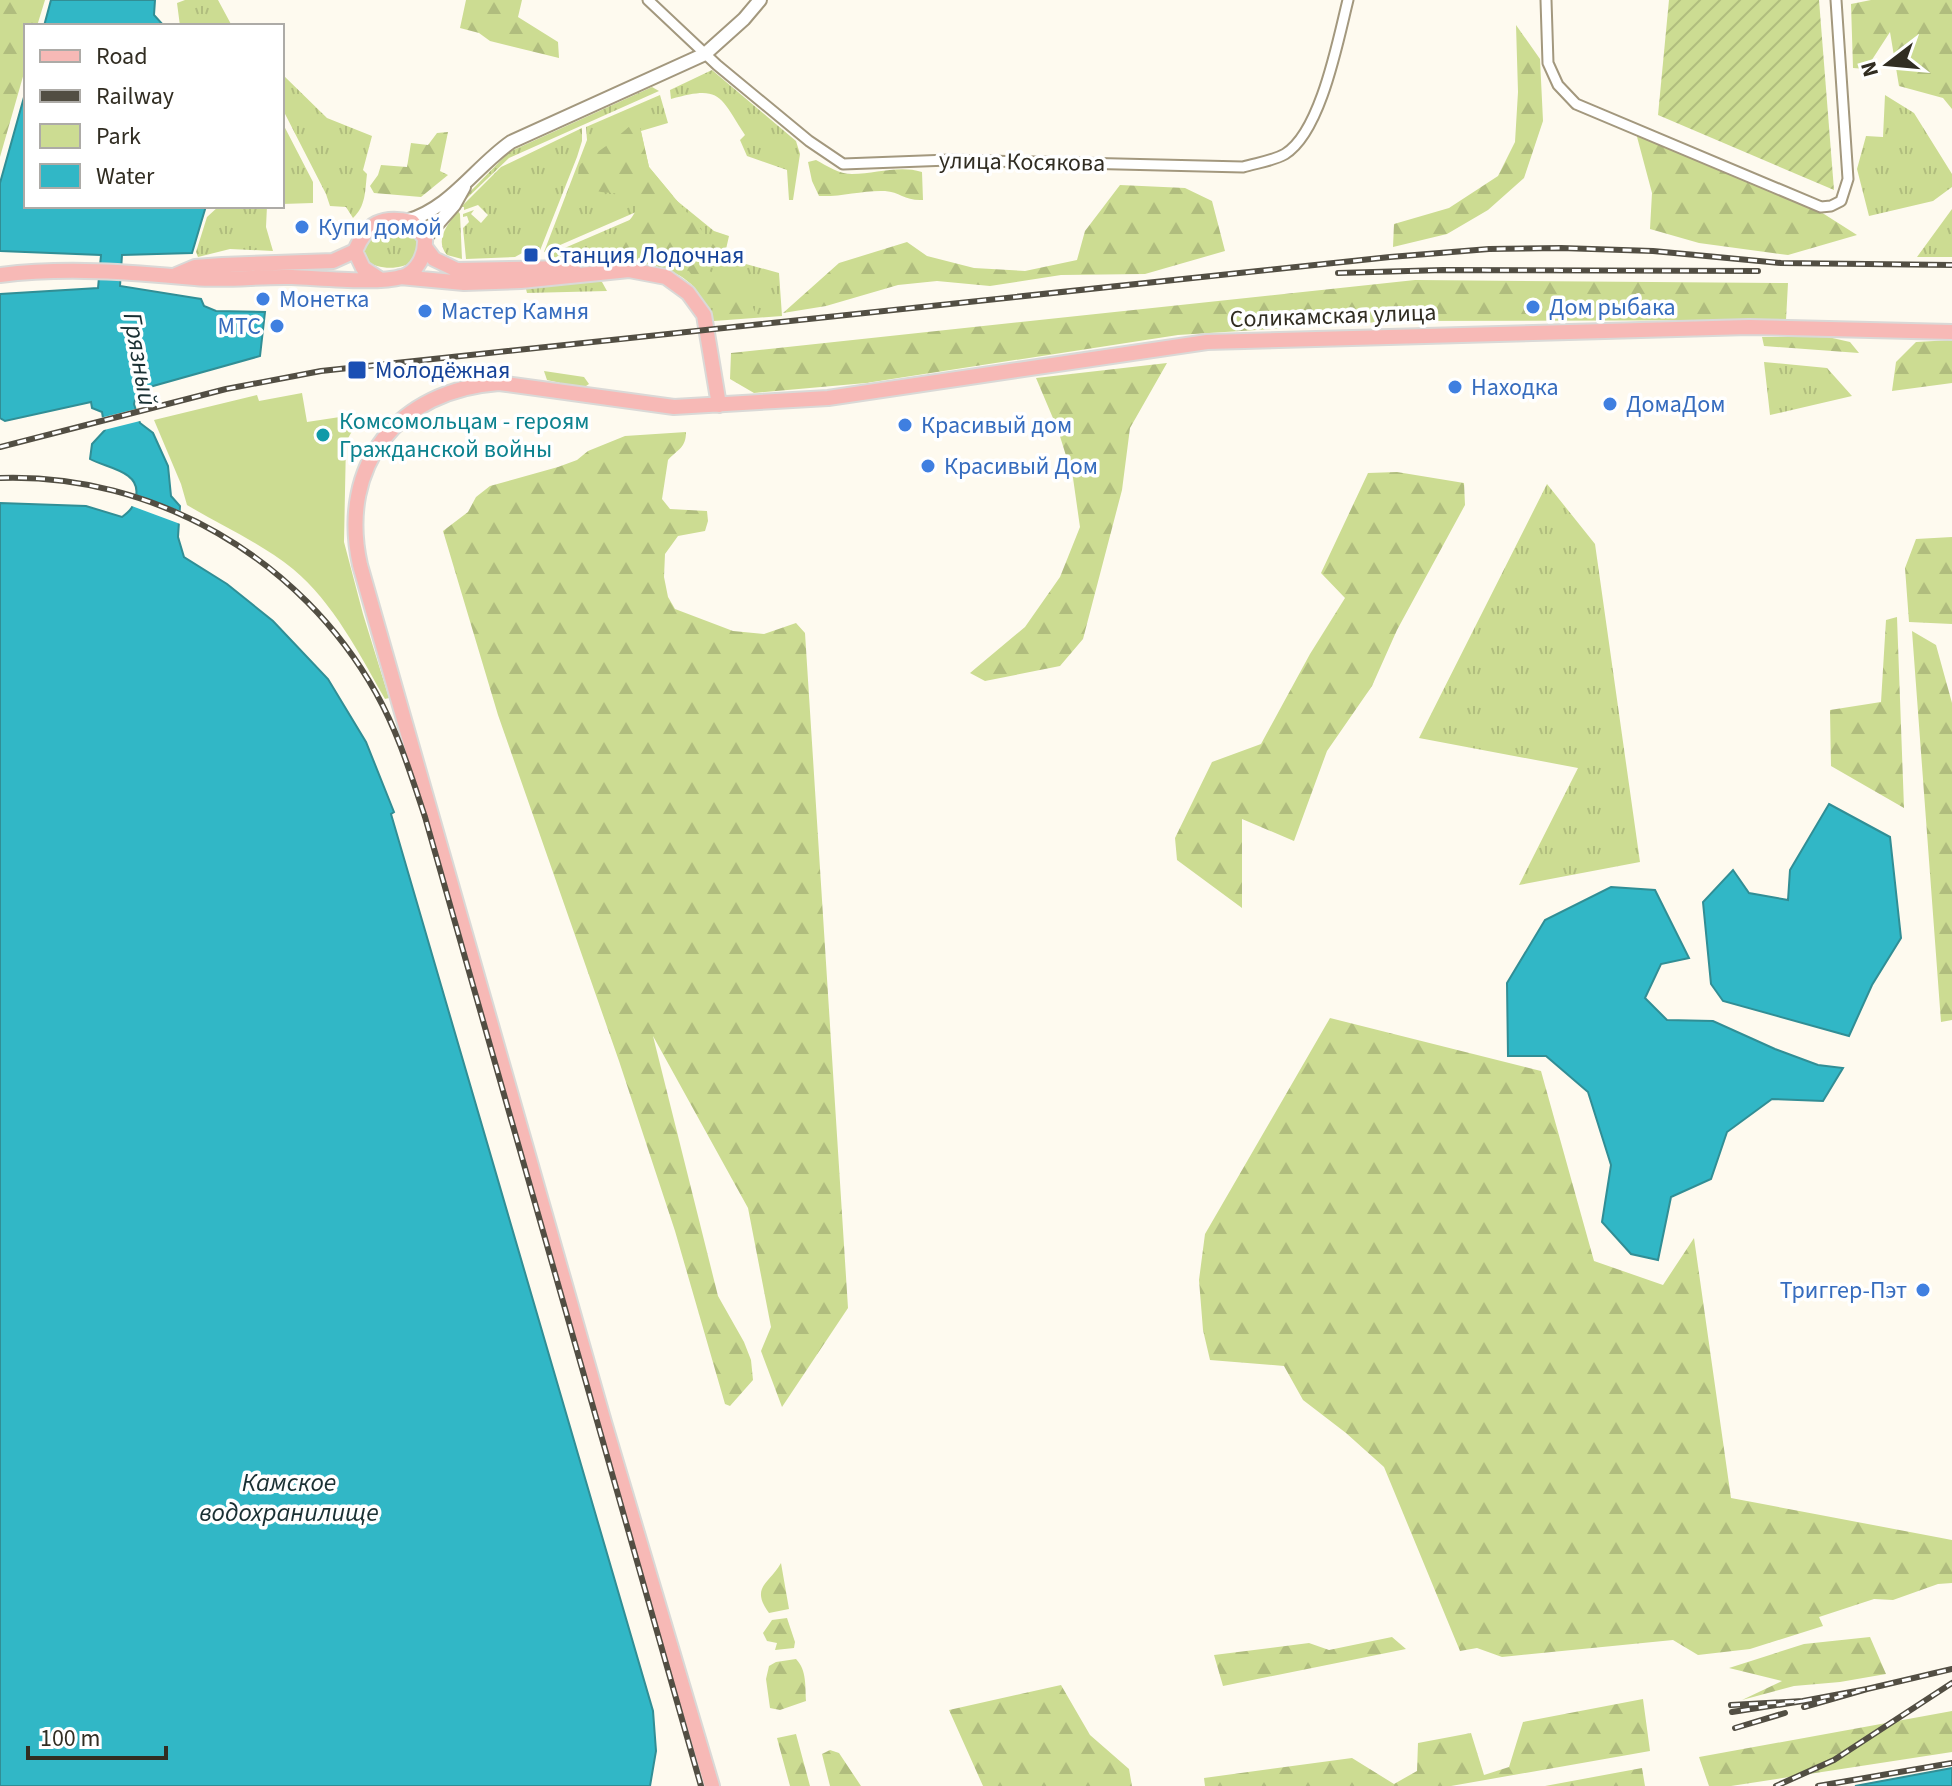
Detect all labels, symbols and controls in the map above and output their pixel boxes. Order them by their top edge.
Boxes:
legend [24,24,284,208]
north arrow [1848,24,1928,104]
text: Road [96,39,148,74]
text: N [1852,58,1887,81]
text: Railway [96,79,174,114]
text: Park [96,119,141,154]
street label: улица Косякова [939,143,1105,181]
text: Water [96,159,155,194]
place label: Купи домой [318,210,442,245]
marker: Купи домой [293,218,311,236]
place label: Станция Лодочная [547,238,744,273]
marker: Станция Лодочная [522,246,540,264]
place label: Монетка [279,282,369,317]
marker: Монетка [254,290,272,308]
place label: Дом рыбака [1549,290,1676,325]
place label: Мастер Камня [441,294,589,329]
street label: Соликамская улица [1229,295,1437,337]
marker: Дом рыбака [1524,298,1542,316]
marker: Мастер Камня [416,302,434,320]
water label: Грязный [114,309,166,409]
place label: МТС [218,309,261,344]
marker: МТС [268,317,286,335]
place label: Молодёжная [375,353,510,388]
marker: Молодёжная [346,359,368,381]
place label: Находка [1471,370,1559,405]
marker: Находка [1446,378,1464,396]
place label: ДомаДом [1626,387,1725,422]
marker: ДомаДом [1601,395,1619,413]
place label: Комсомольцам - героям Гражданской войны [339,404,589,467]
place label: Красивый дом [921,408,1072,443]
marker: Красивый дом [896,416,914,434]
marker: Комсомольцам - героям Гражданской войны [314,426,332,444]
place label: Красивый Дом [944,449,1098,484]
marker: Красивый Дом [919,457,937,475]
place label: Триггер-Пэт [1780,1273,1907,1308]
marker: Триггер-Пэт [1914,1281,1932,1299]
water label: Камское водохранилище [199,1464,379,1531]
scale bar [28,1710,166,1760]
text: 100 m [40,1721,100,1756]

